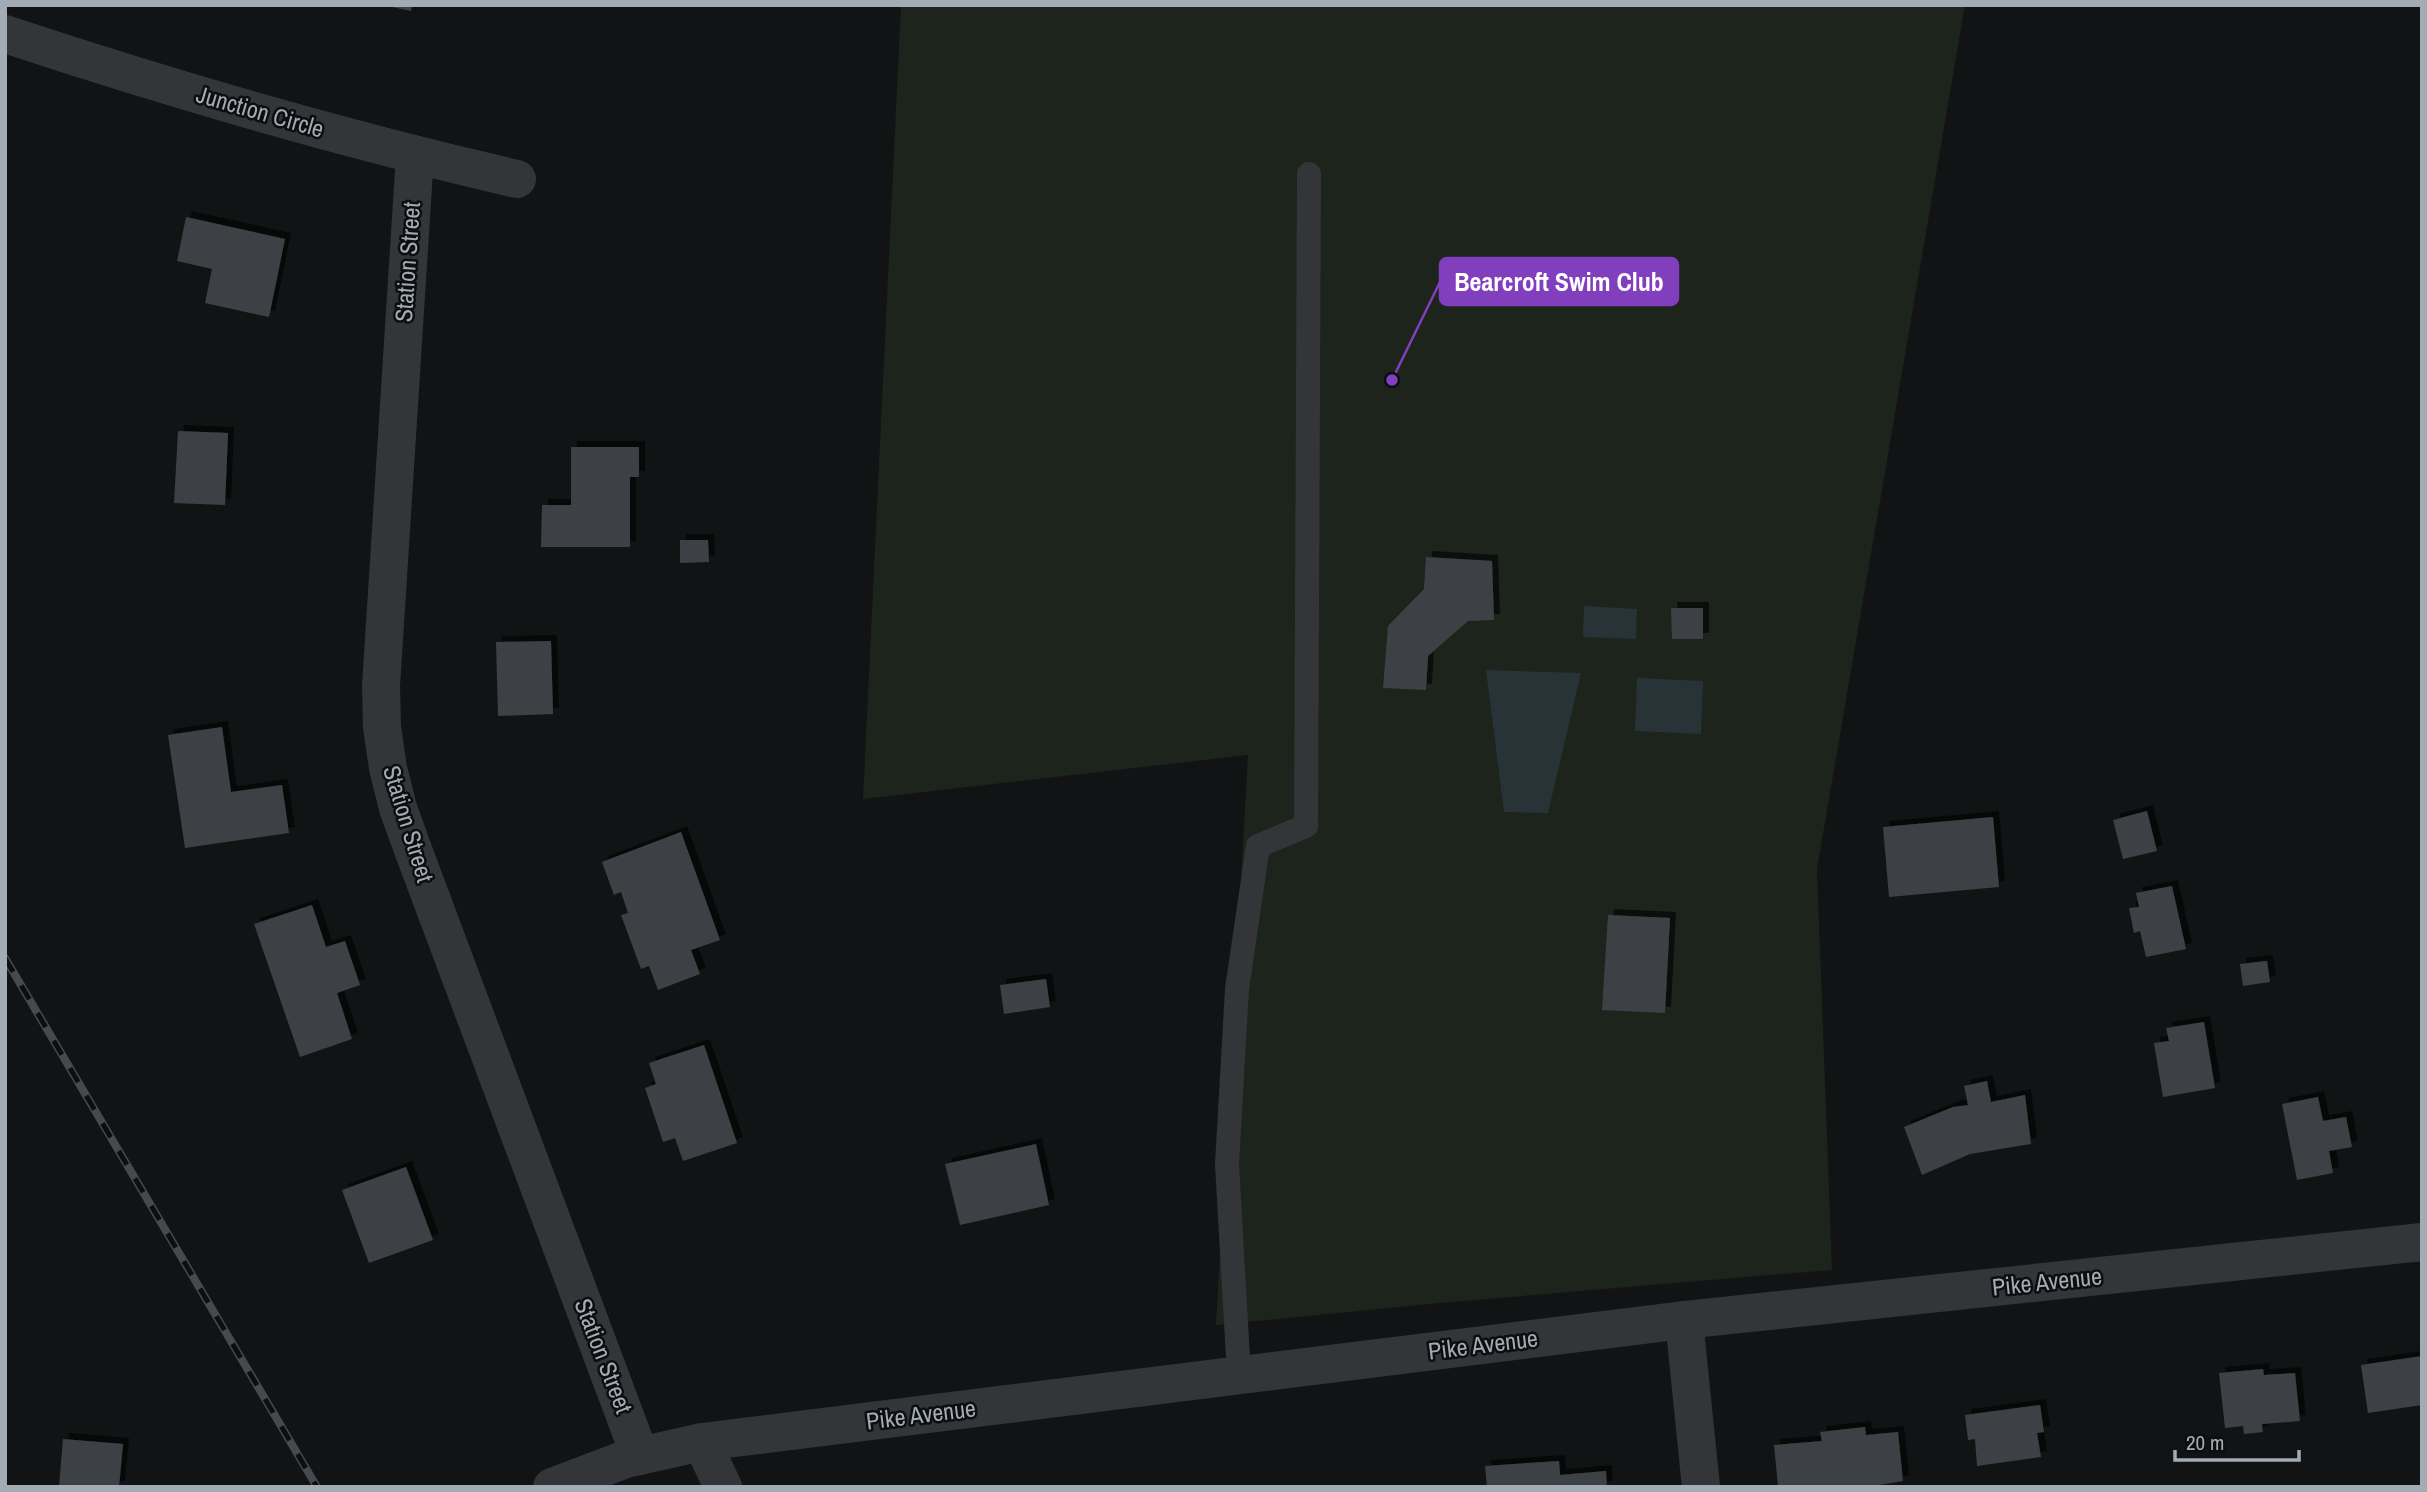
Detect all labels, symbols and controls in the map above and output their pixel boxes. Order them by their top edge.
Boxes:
street label: Junction Circle [193,78,328,145]
street label: Station Street [387,200,427,323]
callout: Bearcroft Swim Club [1440,258,1678,305]
text: Bearcroft Swim Club [1454,264,1664,299]
street label: Station Street [376,761,442,886]
street label: Pike Avenue [1990,1259,2103,1303]
street label: Station Street [567,1294,641,1418]
street label: Pike Avenue [1426,1321,1540,1367]
street label: Pike Avenue [864,1391,978,1437]
scale bar [2175,1418,2299,1462]
text: 20 m [2186,1428,2224,1457]

